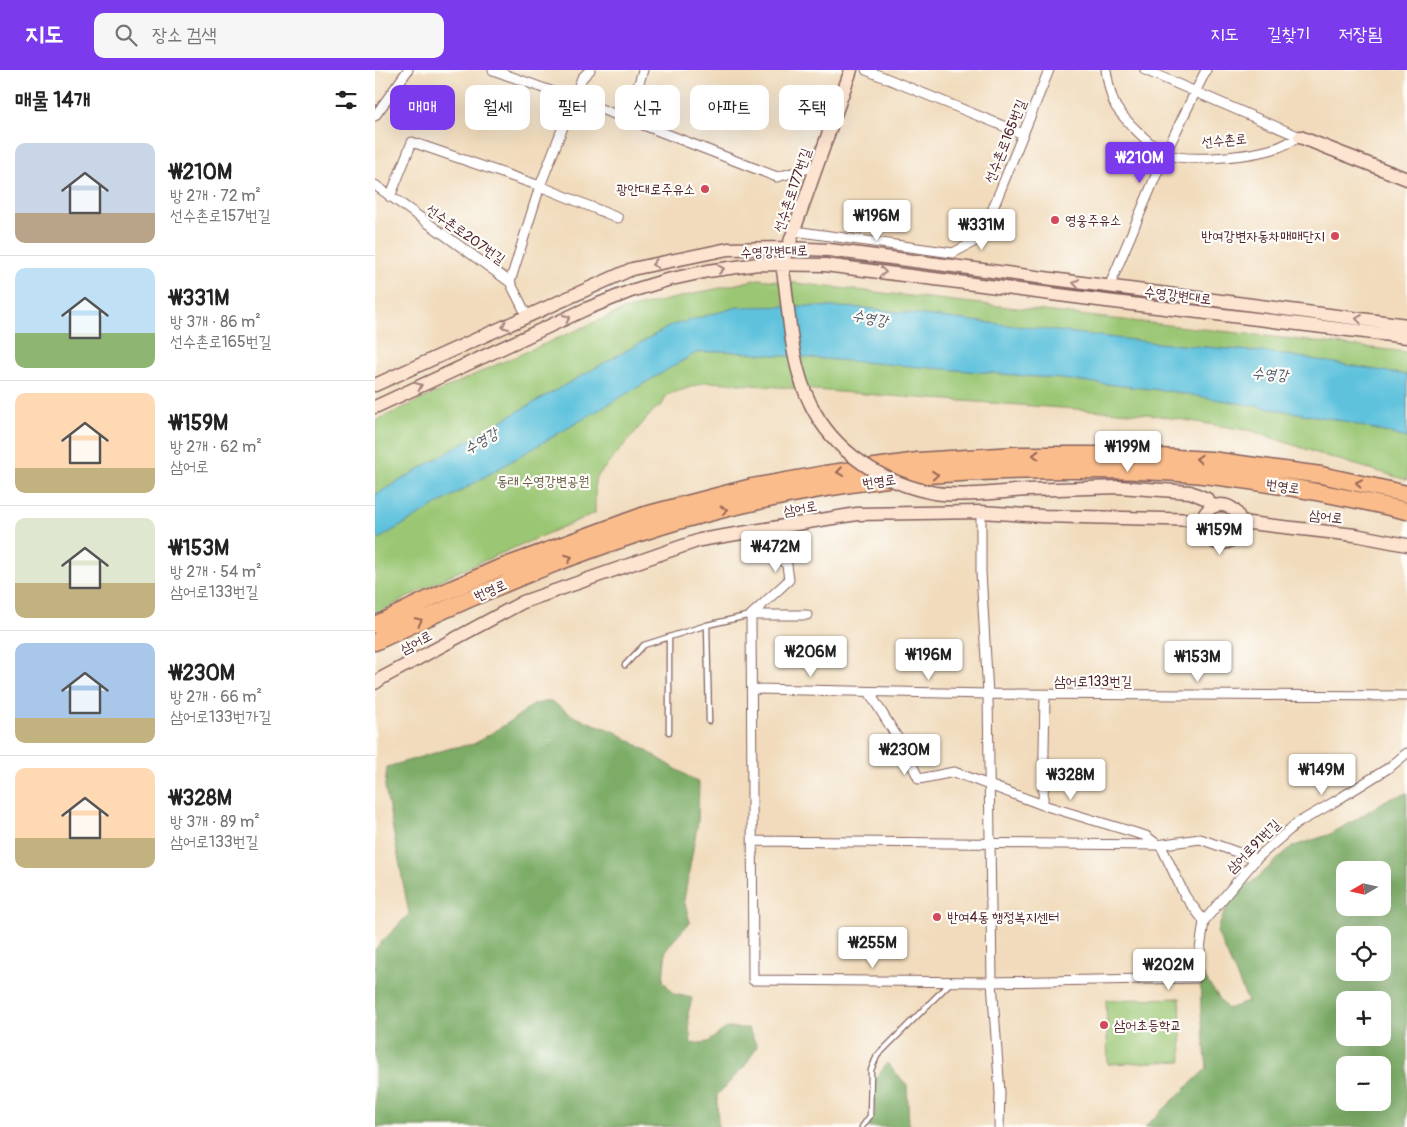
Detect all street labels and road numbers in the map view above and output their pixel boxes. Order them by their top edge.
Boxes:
street label: 선수촌로165번길 [981,96,1030,186]
street label: 선수촌로 [1201,130,1247,151]
street label: 선수촌로177번길 [770,145,815,234]
street label: 선수촌로207번길 [423,201,509,268]
street label: 수영강변대로 [740,242,808,261]
street label: 수영강변대로 [1143,283,1213,308]
street label: 번영로 [861,471,897,492]
street label: 번영로 [1265,476,1301,497]
street label: 삼어로 [782,497,818,520]
street label: 삼어로 [1308,506,1344,527]
street label: 번영로 [471,576,509,605]
street label: 삼어로 [397,627,435,658]
street label: 삼어로133번길 [1054,673,1132,690]
street label: 삼어로91번길 [1223,815,1284,877]

